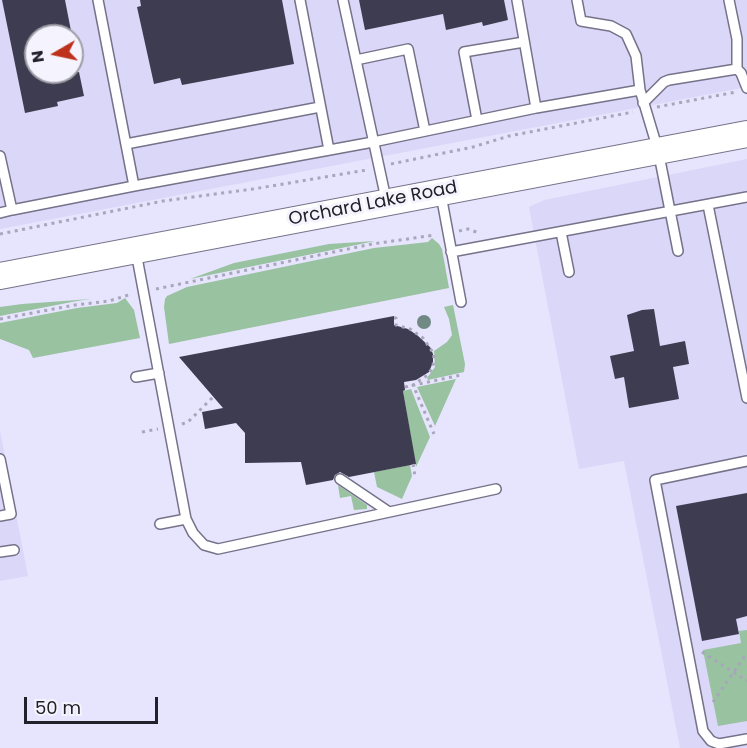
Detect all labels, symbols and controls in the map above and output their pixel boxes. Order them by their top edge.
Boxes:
north arrow [24,24,84,84]
text: N [25,49,50,64]
street label: Orchard Lake Road [287,177,459,231]
scale bar [27,685,160,723]
text: 50 m [35,695,81,720]

